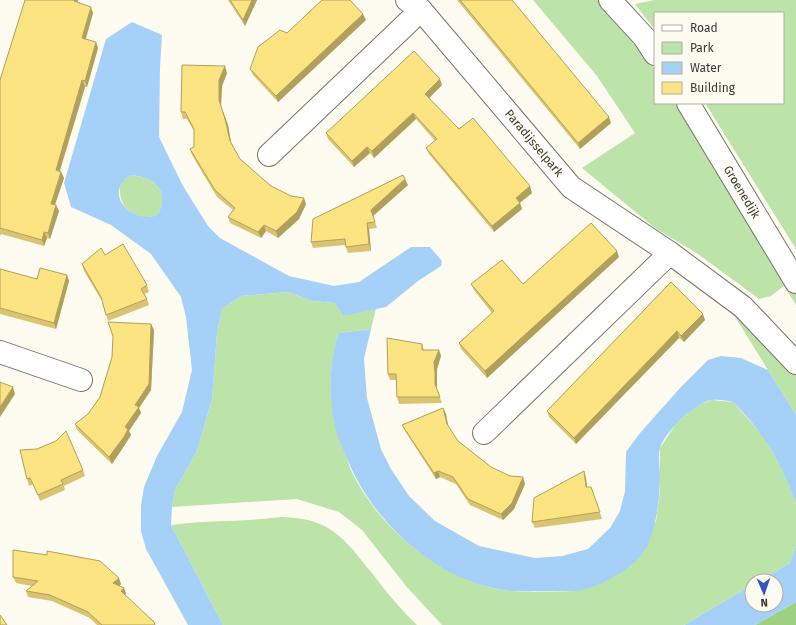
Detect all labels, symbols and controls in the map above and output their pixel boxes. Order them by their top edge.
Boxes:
legend [654,12,784,104]
text: Road [690,21,718,35]
text: Park [690,41,714,55]
text: Water [690,61,722,75]
text: Building [690,81,736,95]
street label: Paradijsselpark [502,107,567,180]
street label: Groenedijk [721,163,764,222]
north arrow [744,573,784,613]
text: N [760,596,768,609]

